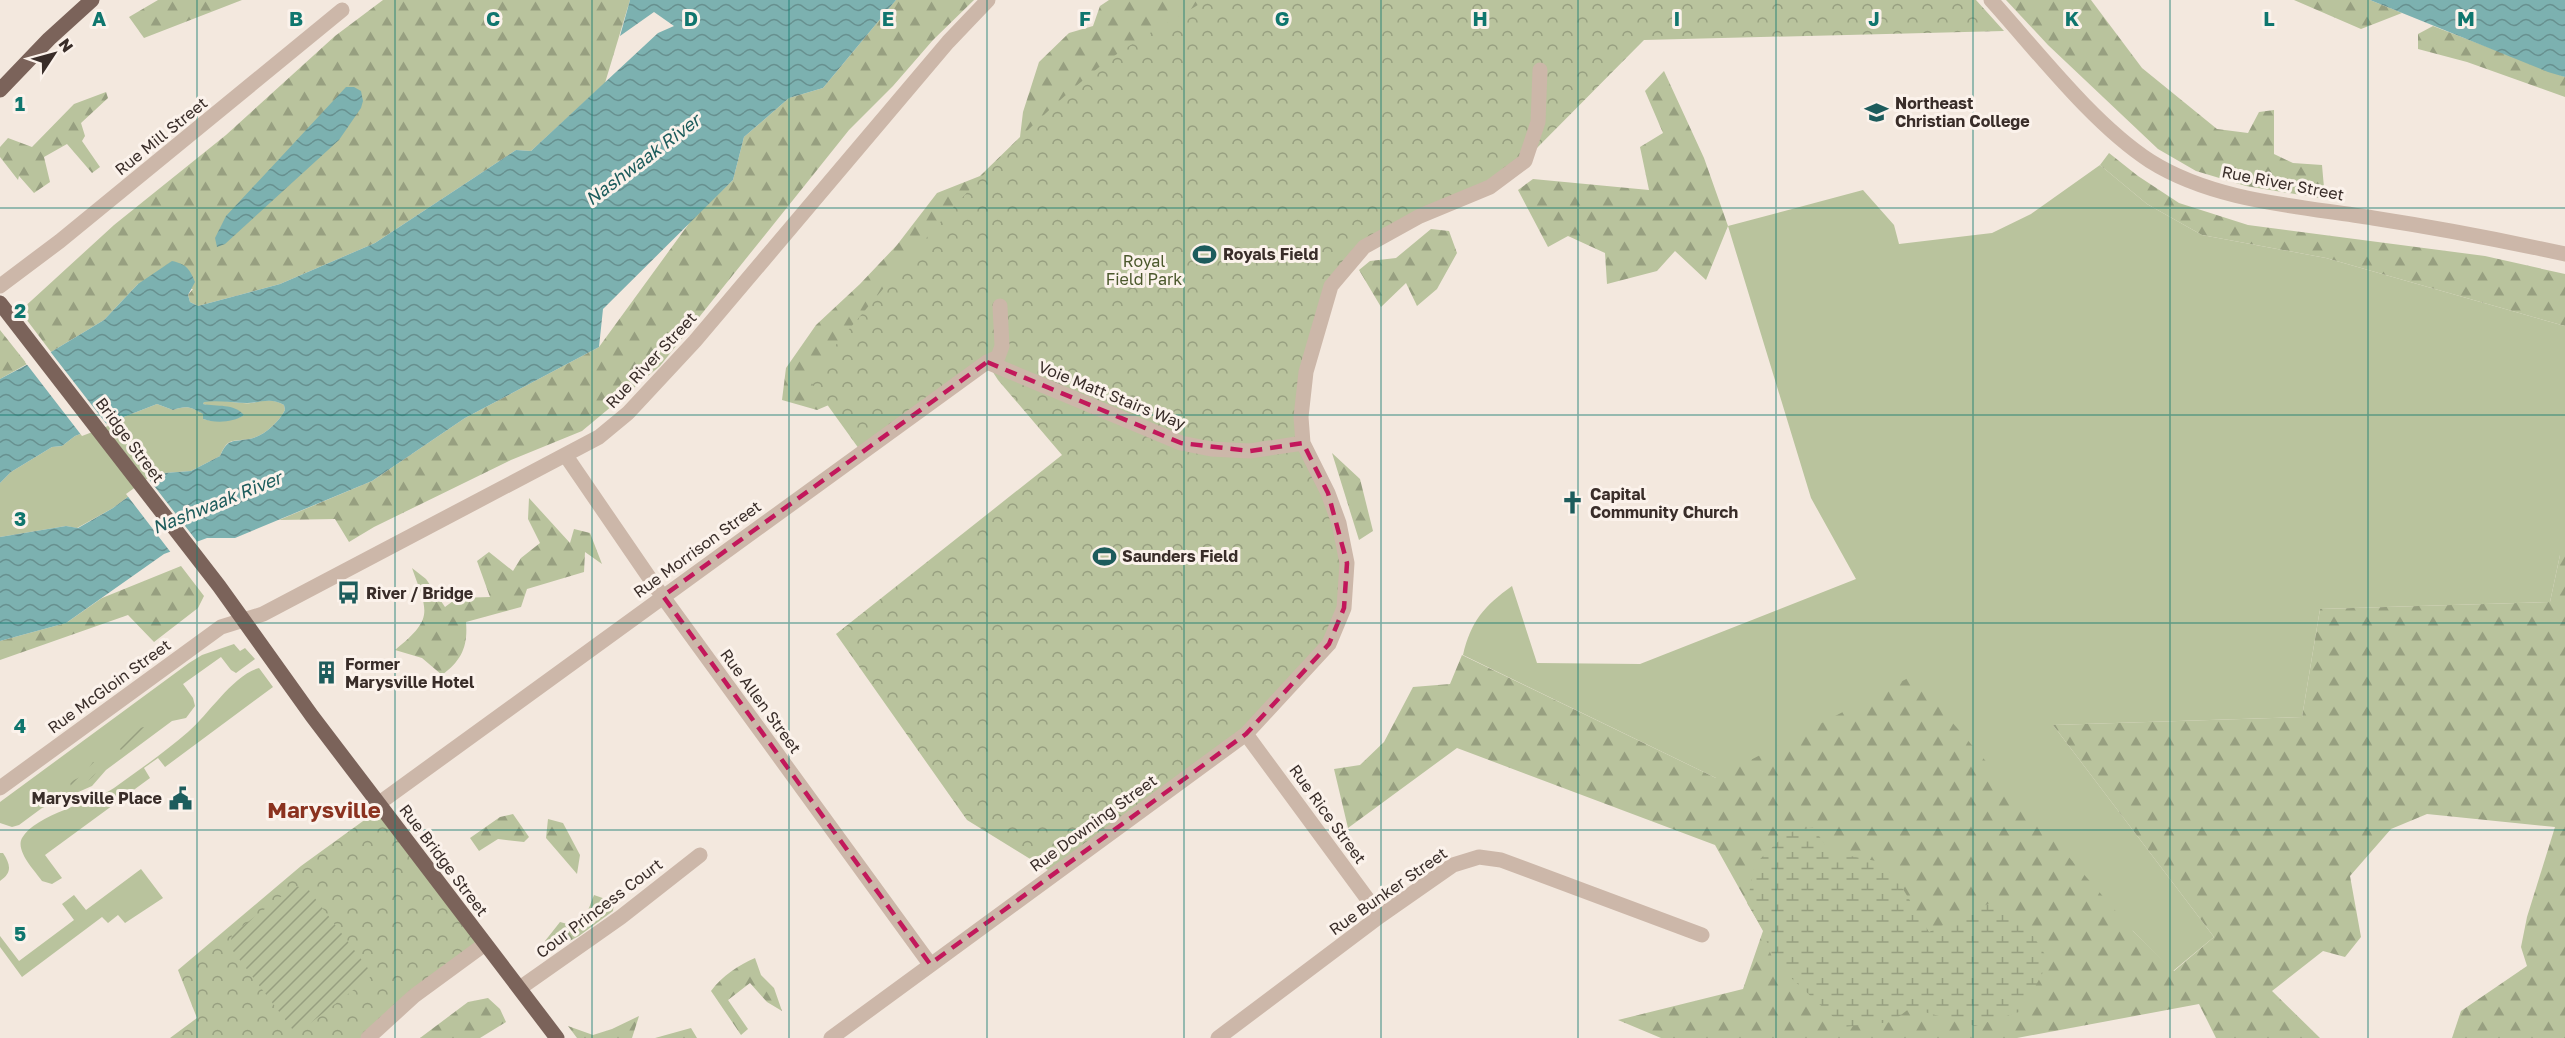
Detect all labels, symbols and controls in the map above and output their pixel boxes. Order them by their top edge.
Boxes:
text: A [92,6,106,30]
text: B [289,6,303,30]
text: C [486,6,500,30]
text: D [684,6,698,30]
text: E [882,6,894,30]
text: F [1079,6,1091,30]
text: G [1275,6,1289,30]
text: H [1472,6,1488,30]
text: I [1674,6,1680,30]
text: J [1868,6,1880,30]
text: K [2065,6,2080,30]
text: L [2263,6,2275,30]
text: M [2457,6,2475,30]
north arrow [24,24,84,84]
text: N [54,34,78,56]
text: 1 [15,91,25,115]
street label: Rue Mill Street [111,93,211,179]
place label: Northeast Christian College [1895,93,2030,131]
school or university icon: Northeast Christian College [1864,99,1890,125]
water label: Nashwaak River [581,107,706,209]
street label: Rue River Street [2220,161,2346,205]
sports icon: Royals Field [1192,241,1218,267]
place label: Royals Field [1223,244,1318,264]
park label: Royal Field Park [1106,251,1182,289]
text: 2 [14,298,26,322]
street label: Rue River Street [601,308,701,412]
street label: Voie Matt Stairs Way [1035,356,1189,434]
street label: Bridge Street [91,393,169,487]
water label: Nashwaak River [149,465,287,538]
place label: Capital Community Church [1590,484,1738,522]
church icon: Capital Community Church [1559,490,1585,516]
street label: Rue Morrison Street [629,496,765,602]
text: 3 [14,506,26,530]
sports icon: Saunders Field [1091,543,1117,569]
place label: Saunders Field [1122,546,1238,566]
bus stop icon: River / Bridge [335,580,361,606]
place label: River / Bridge [366,583,473,603]
street label: Rue McGloin Street [44,635,174,737]
street label: Rue Allen Street [716,645,806,757]
place label: Former Marysville Hotel [345,654,475,692]
building icon: Former Marysville Hotel [314,660,340,686]
text: 4 [14,713,26,737]
street label: Rue Rice Street [1285,760,1371,868]
street label: Rue Downing Street [1026,770,1160,876]
public building icon: Marysville Place [167,785,193,811]
place label: Marysville Place [32,788,162,808]
district label: Marysville [267,796,381,823]
street label: Rue Bridge Street [395,800,493,920]
street label: Rue Bunker Street [1325,843,1451,939]
street label: Cour Princess Court [532,854,666,962]
text: 5 [14,921,26,945]

